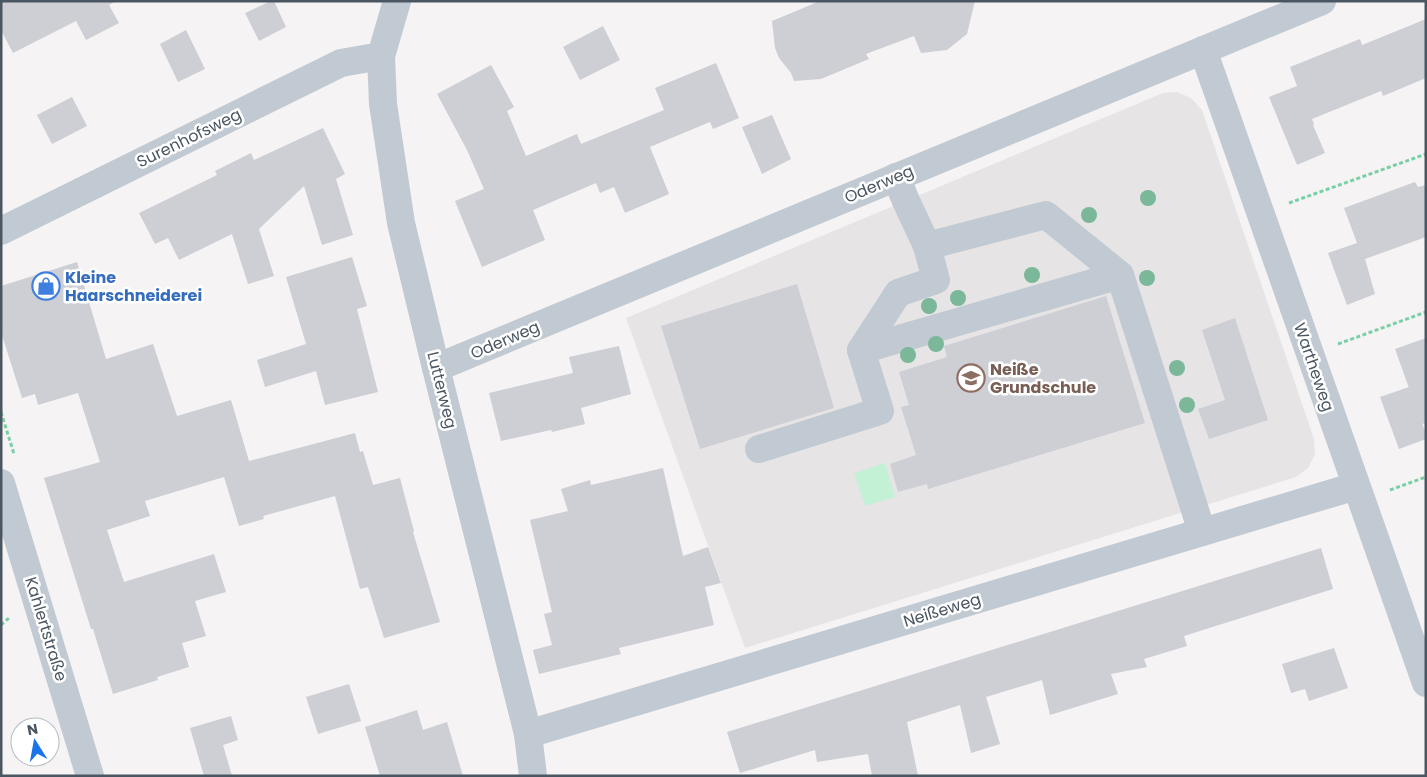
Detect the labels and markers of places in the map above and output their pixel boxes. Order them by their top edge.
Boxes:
place label: Kleine Haarschneiderei [65,266,202,307]
shop icon: Kleine Haarschneiderei [31,271,61,301]
place label: Neiße Grundschule [990,358,1096,399]
school or university icon: Neiße Grundschule [956,363,986,393]

